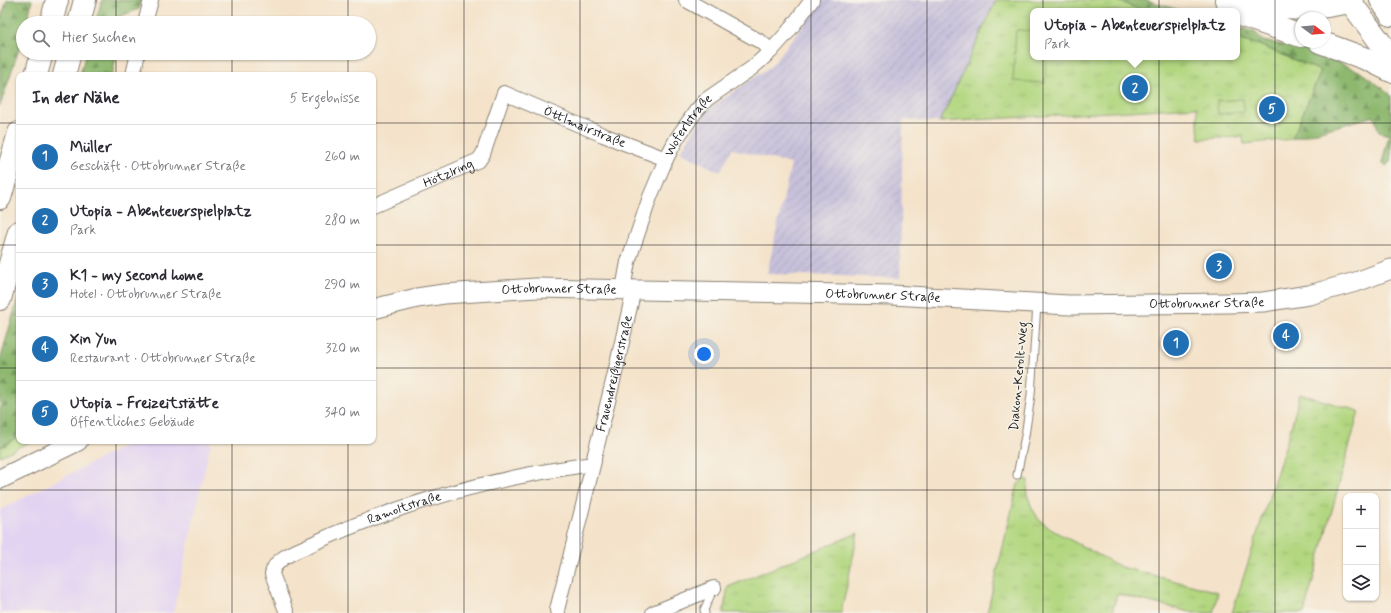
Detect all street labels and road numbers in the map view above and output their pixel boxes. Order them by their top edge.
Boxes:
street label: Woferlstraße [660,90,715,159]
street label: Öttlmairstraße [541,102,629,152]
street label: Hötzlring [421,155,477,192]
street label: Ottobrunner Straße [501,279,617,299]
street label: Ottobrunner Straße [825,285,941,306]
street label: Ottobrunner Straße [1149,293,1265,312]
street label: Frauendreißigerstraße [592,314,636,433]
street label: Diakon-Kerolt-Weg [1006,321,1034,432]
street label: Ramoltstraße [365,488,443,528]

